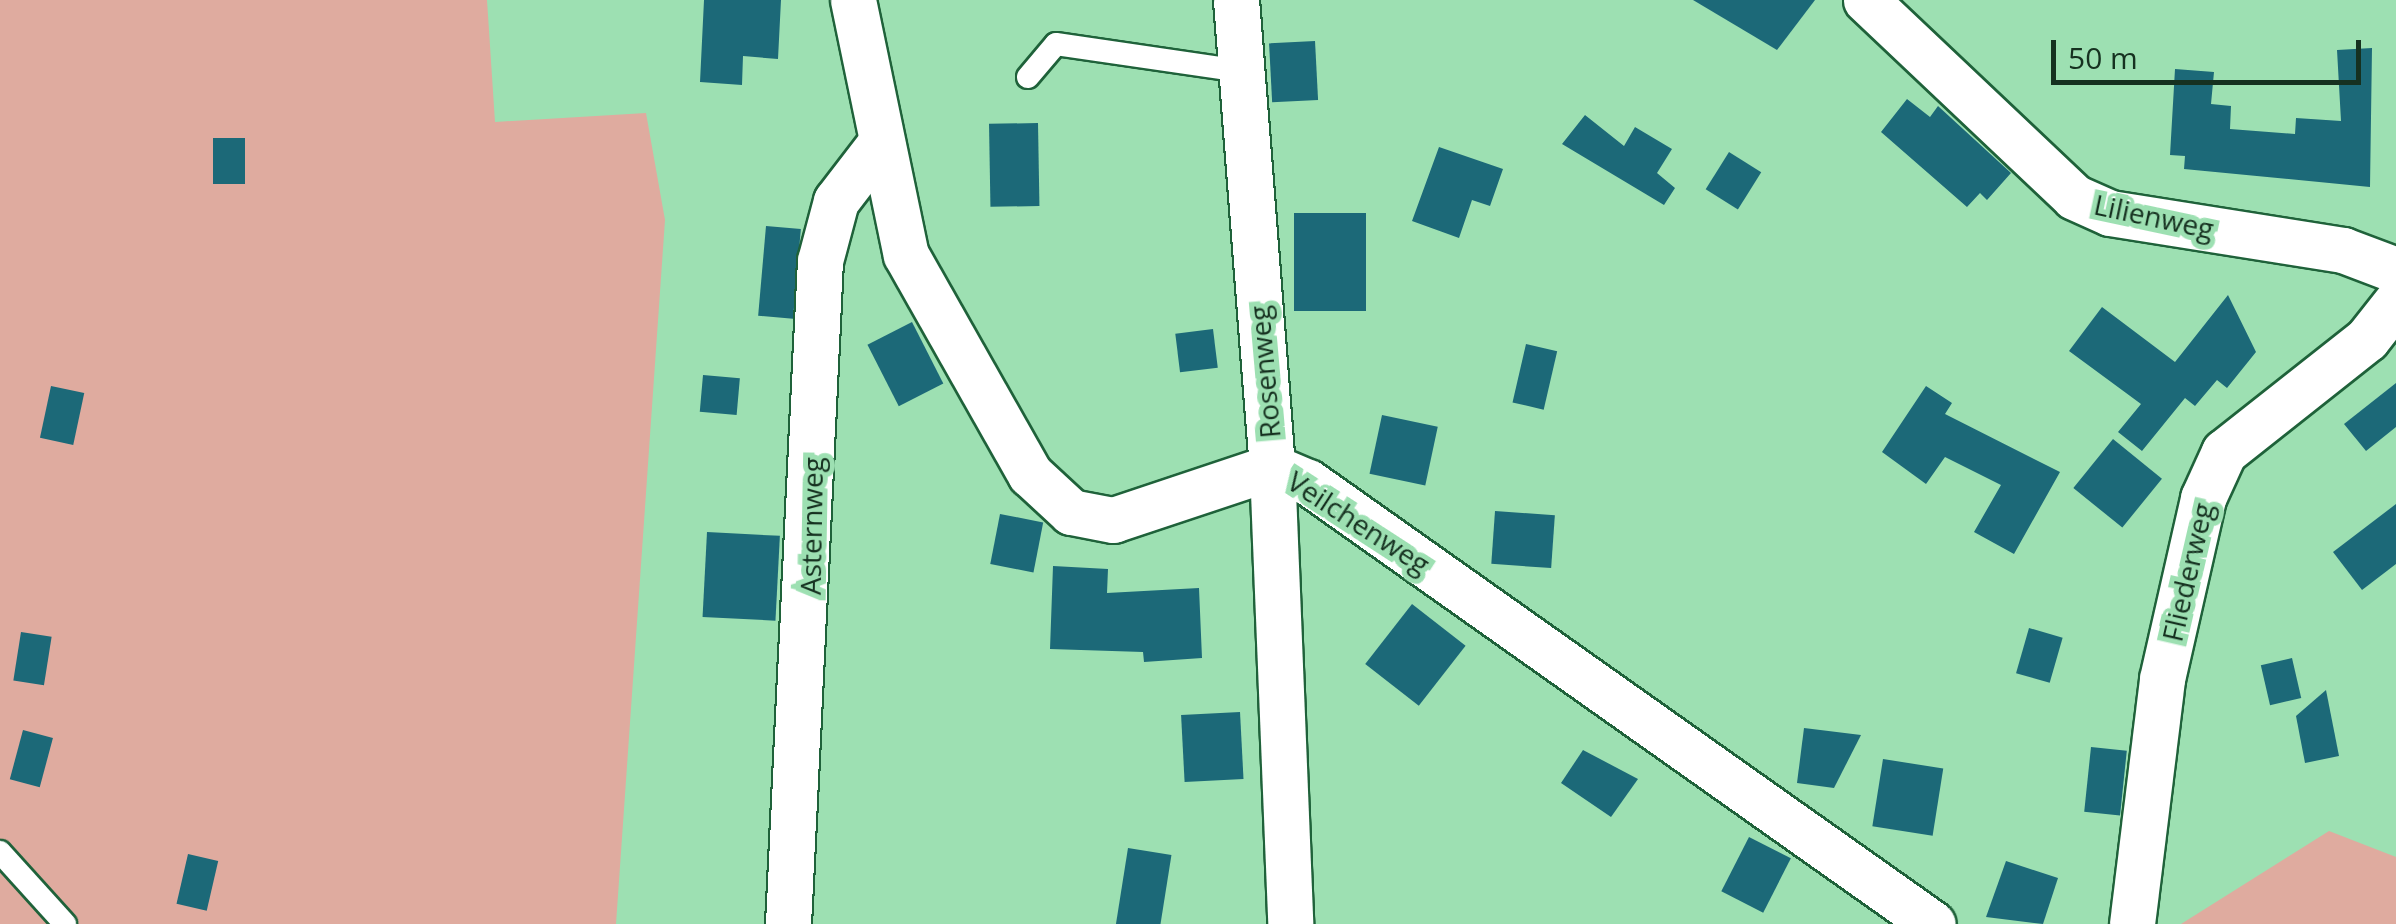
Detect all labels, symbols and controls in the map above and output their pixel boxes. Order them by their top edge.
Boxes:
scale bar [2056,20,2366,82]
text: 50 m [2068,37,2138,78]
street label: Lilienweg [2091,187,2217,245]
street label: Rosenweg [1241,304,1287,440]
street label: Asternweg [793,457,829,595]
street label: Veilchenweg [1282,464,1436,580]
street label: Fliederweg [2155,499,2219,645]

